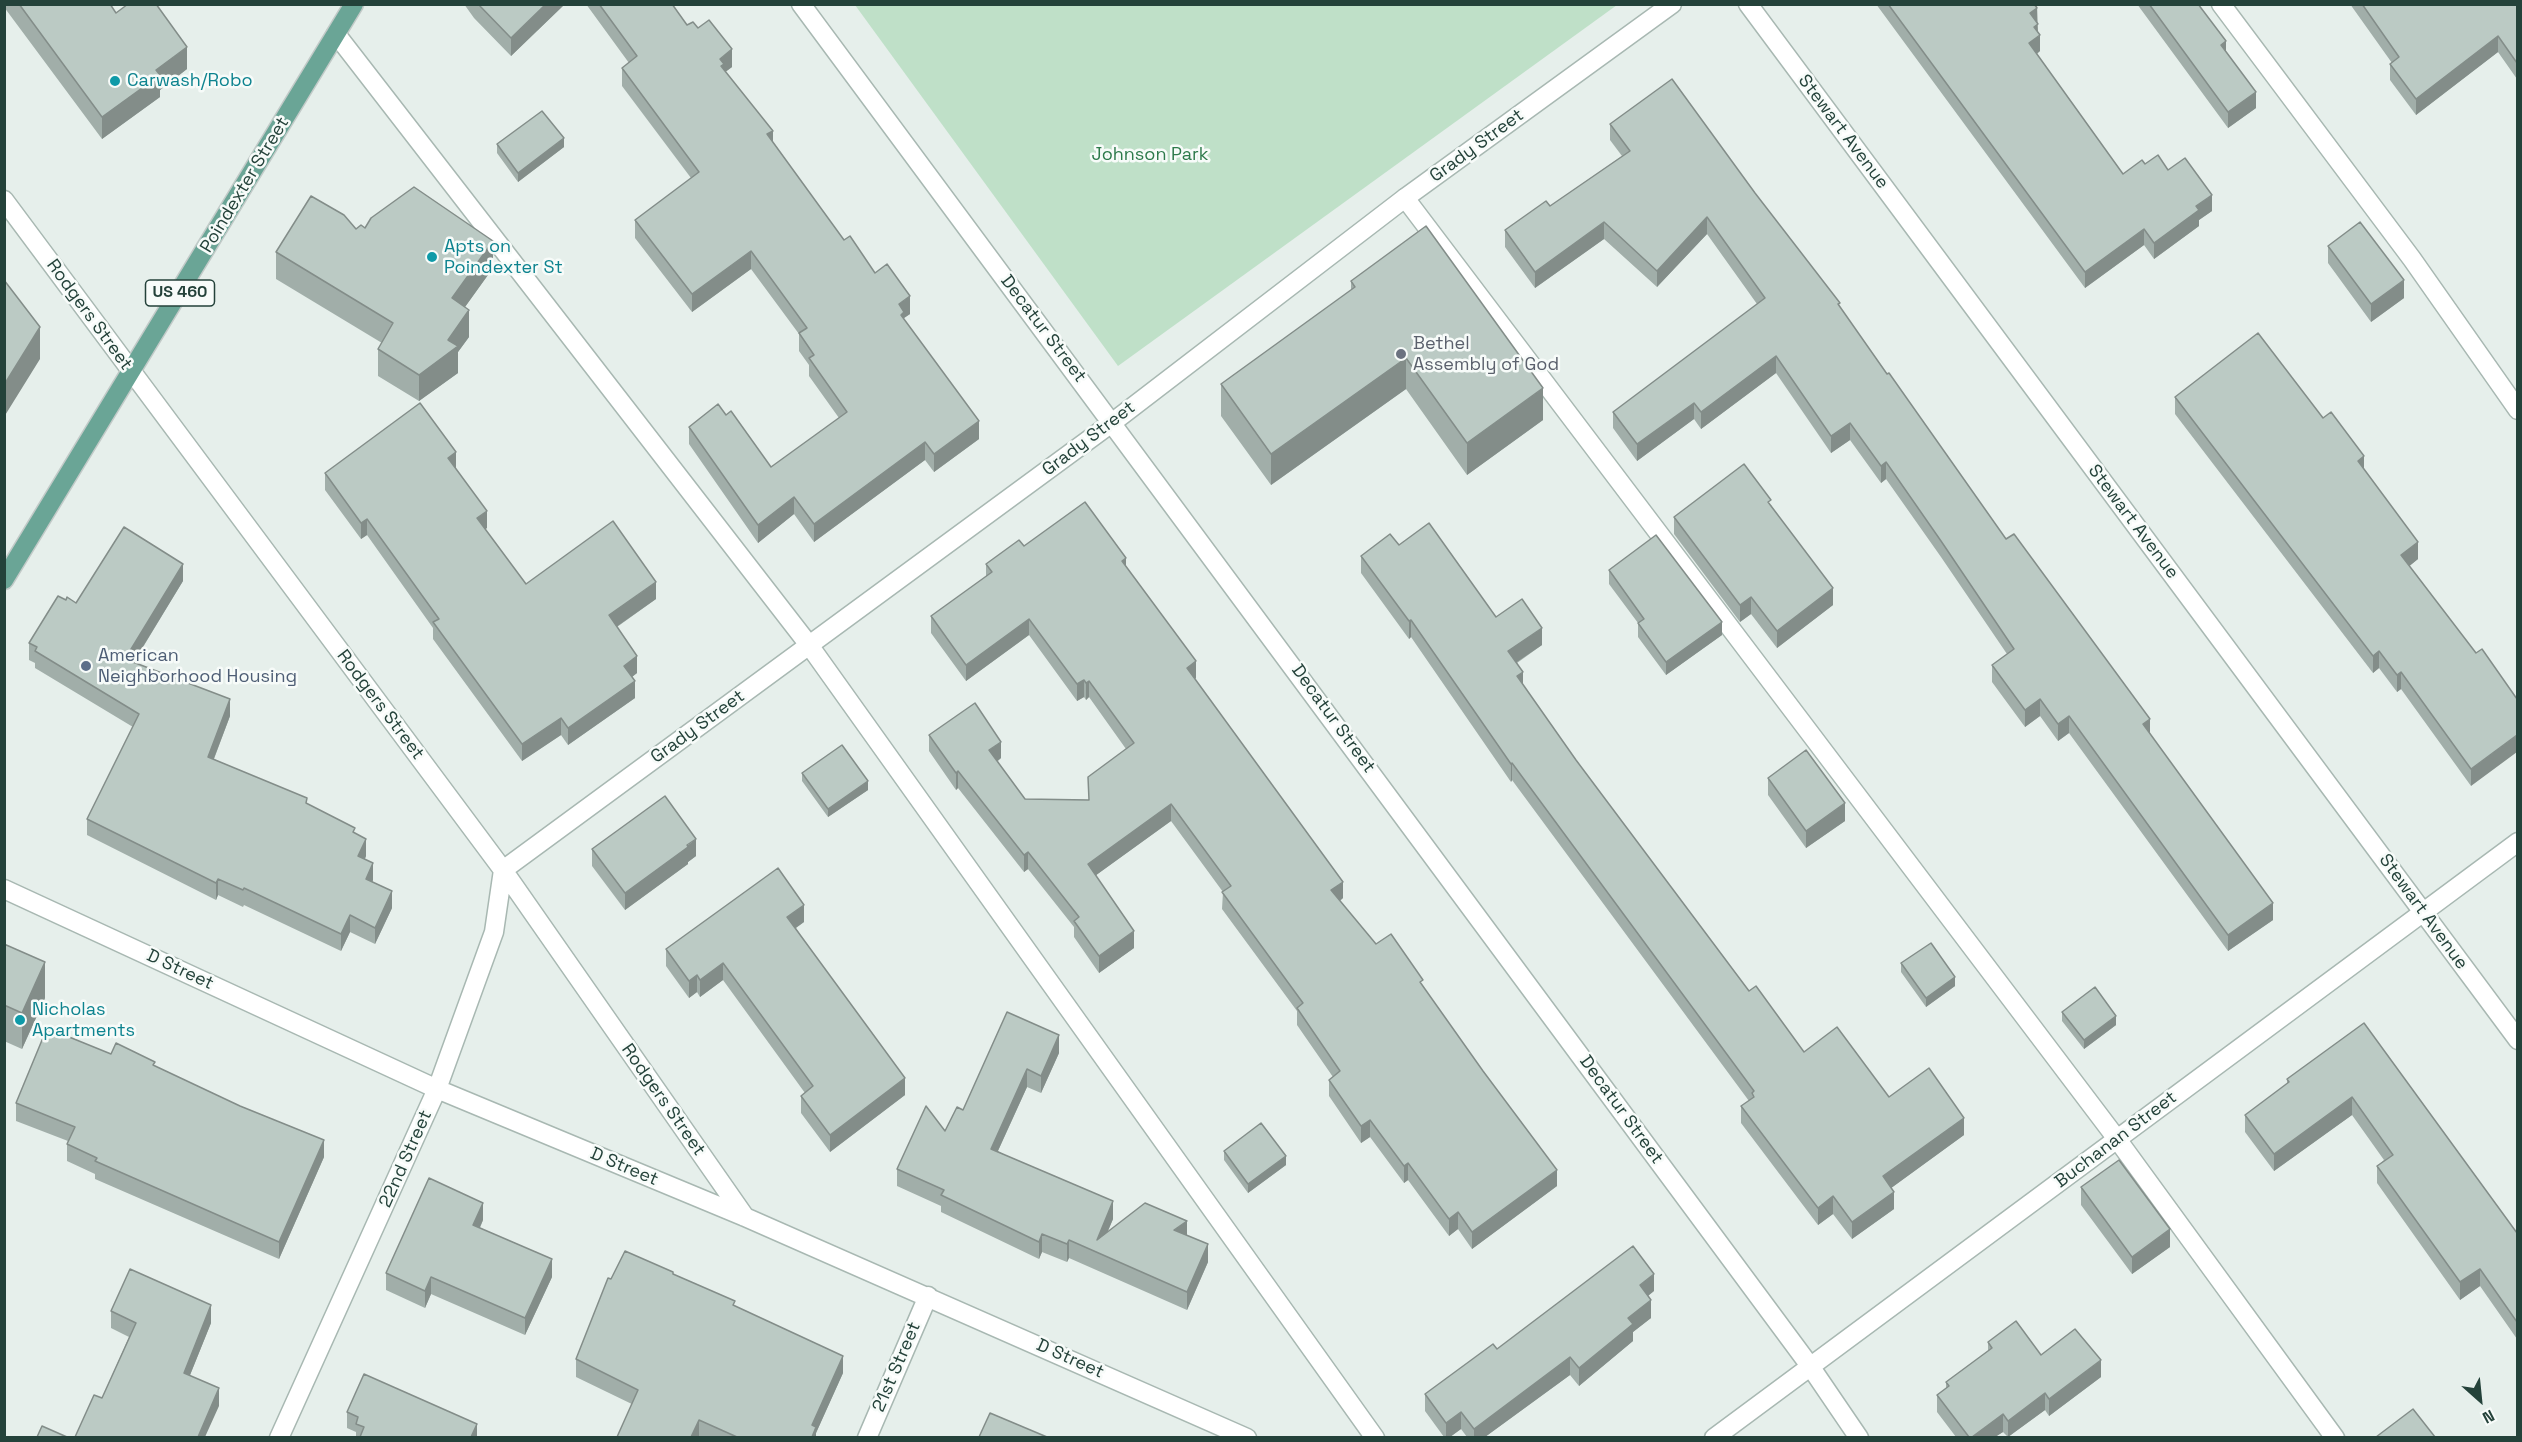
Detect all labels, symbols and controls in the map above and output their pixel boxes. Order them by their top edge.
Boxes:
place label: Carwash/Robo [127,70,253,92]
street label: Stewart Avenue [1793,71,1893,193]
marker: Carwash/Robo [108,74,122,88]
street label: Grady Street [1426,105,1528,187]
street label: Poindexter Street [196,113,294,257]
park label: Johnson Park [1091,144,1209,166]
place label: Apts on Poindexter St [444,236,563,278]
marker: Apts on Poindexter St [425,250,439,264]
street label: Rodgers Street [41,255,137,375]
street label: Decatur Street [996,271,1090,387]
road number: US 460 [146,280,214,306]
place label: Bethel Assembly of God [1413,333,1559,376]
marker: Bethel Assembly of God [1394,347,1408,361]
street label: Grady Street [1038,397,1140,481]
street label: Stewart Avenue [2083,461,2183,583]
place label: American Neighborhood Housing [98,645,297,688]
street label: Rodgers Street [332,646,428,764]
marker: American Neighborhood Housing [79,659,93,673]
street label: Decatur Street [1286,661,1380,777]
street label: Grady Street [647,686,749,768]
street label: Stewart Avenue [2374,850,2472,974]
street label: D Street [143,945,217,995]
place label: Nicholas Apartments [32,999,135,1042]
marker: Nicholas Apartments [13,1013,27,1027]
street label: Rodgers Street [616,1040,710,1160]
street label: Decatur Street [1574,1052,1668,1168]
street label: Buchanan Street [2051,1087,2181,1193]
street label: 22nd Street [375,1107,437,1211]
street label: D Street [587,1143,661,1191]
street label: 21st Street [868,1319,926,1415]
street label: D Street [1033,1335,1107,1383]
north arrow [2450,1370,2510,1430]
text: N [2479,1405,2498,1428]

